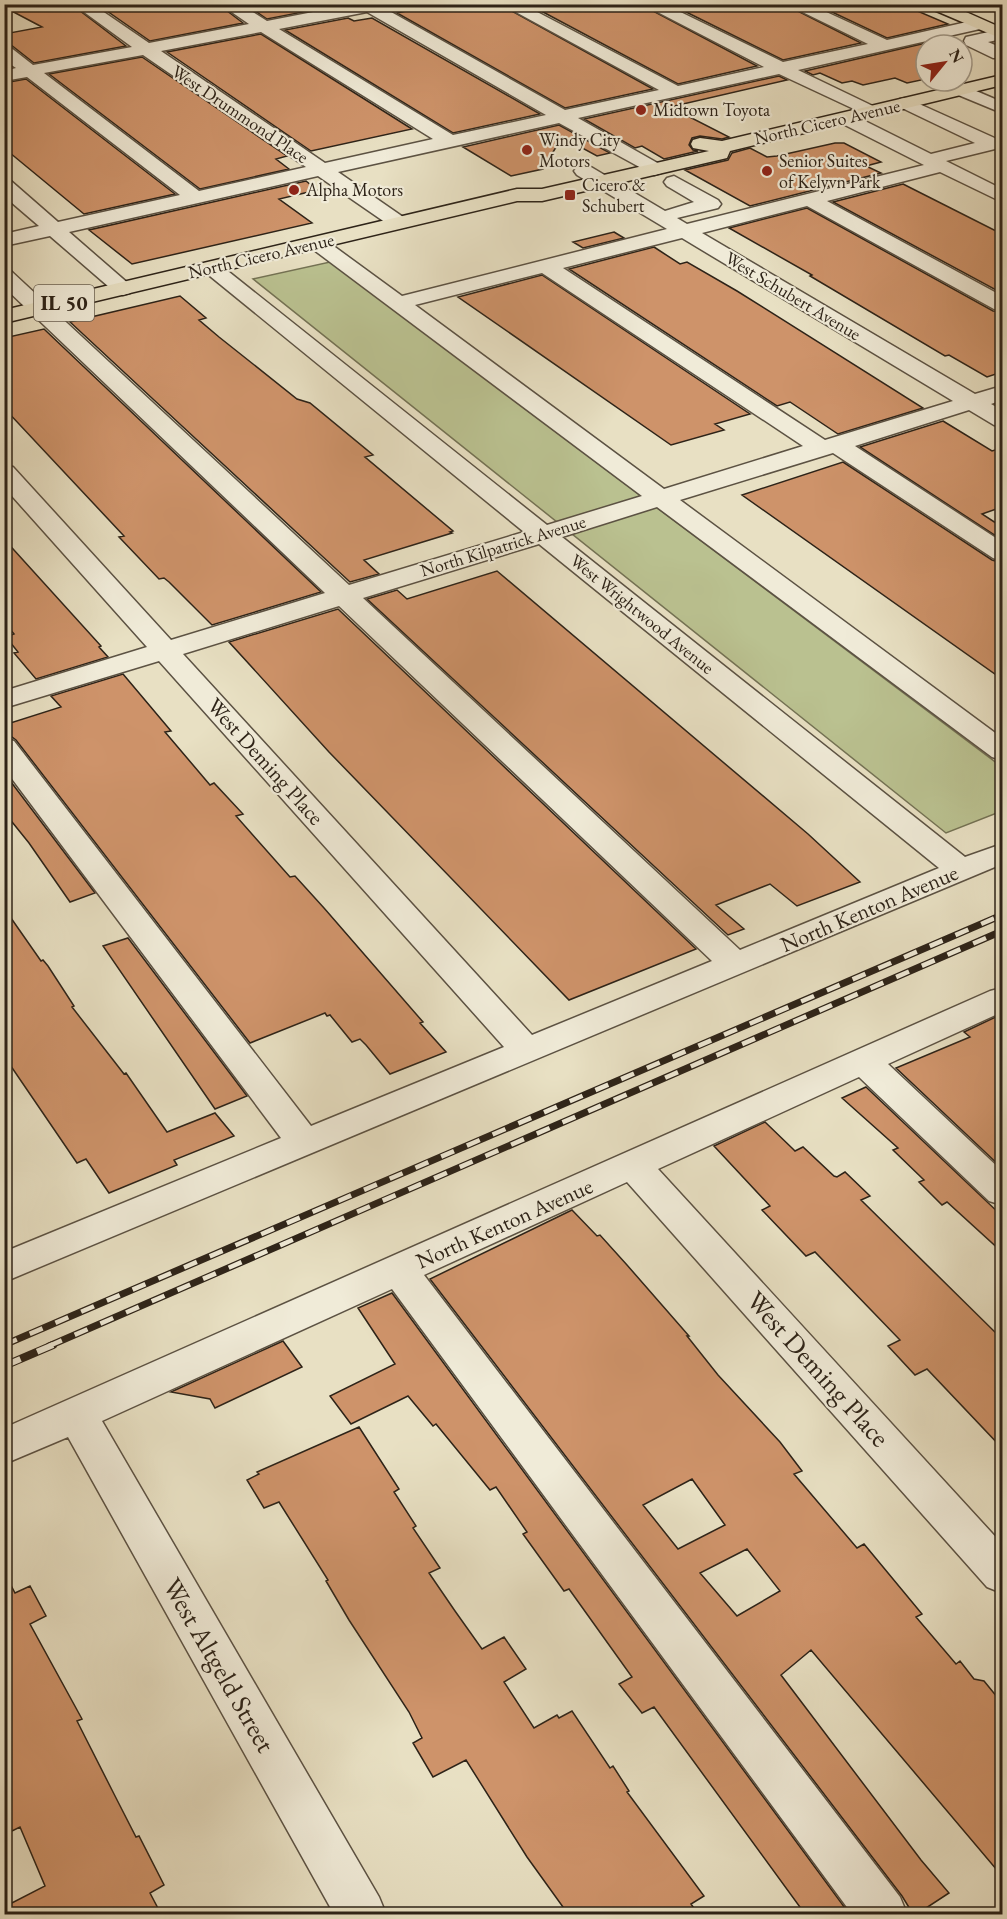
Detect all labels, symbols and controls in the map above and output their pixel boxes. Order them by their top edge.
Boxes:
north arrow [914,33,974,93]
text: N [944,45,969,67]
street label: West Drummond Place [167,59,313,168]
street label: North Cicero Avenue [752,94,902,149]
place label: Midtown Toyota [653,98,771,121]
marker: Midtown Toyota [634,103,648,117]
place label: Windy City Motors [539,128,620,172]
marker: Windy City Motors [520,143,534,157]
place label: Senior Suites of Kelyvn Park [779,149,881,193]
marker: Senior Suites of Kelyvn Park [760,164,774,178]
place label: Cicero & Schubert [582,173,646,217]
place label: Alpha Motors [305,178,403,201]
marker: Alpha Motors [287,183,301,197]
marker: Cicero & Schubert [563,188,577,202]
street label: North Cicero Avenue [186,228,336,283]
street label: West Schubert Avenue [721,246,865,345]
road number: IL 50 [34,285,94,321]
street label: North Kilpatrick Avenue [417,509,588,582]
street label: West Wrightwood Avenue [566,548,719,679]
street label: West Deming Place [201,692,331,831]
street label: North Kenton Avenue [776,858,963,959]
street label: North Kenton Avenue [411,1171,597,1275]
street label: West Deming Place [739,1283,898,1454]
street label: West Altgeld Street [155,1571,284,1759]

